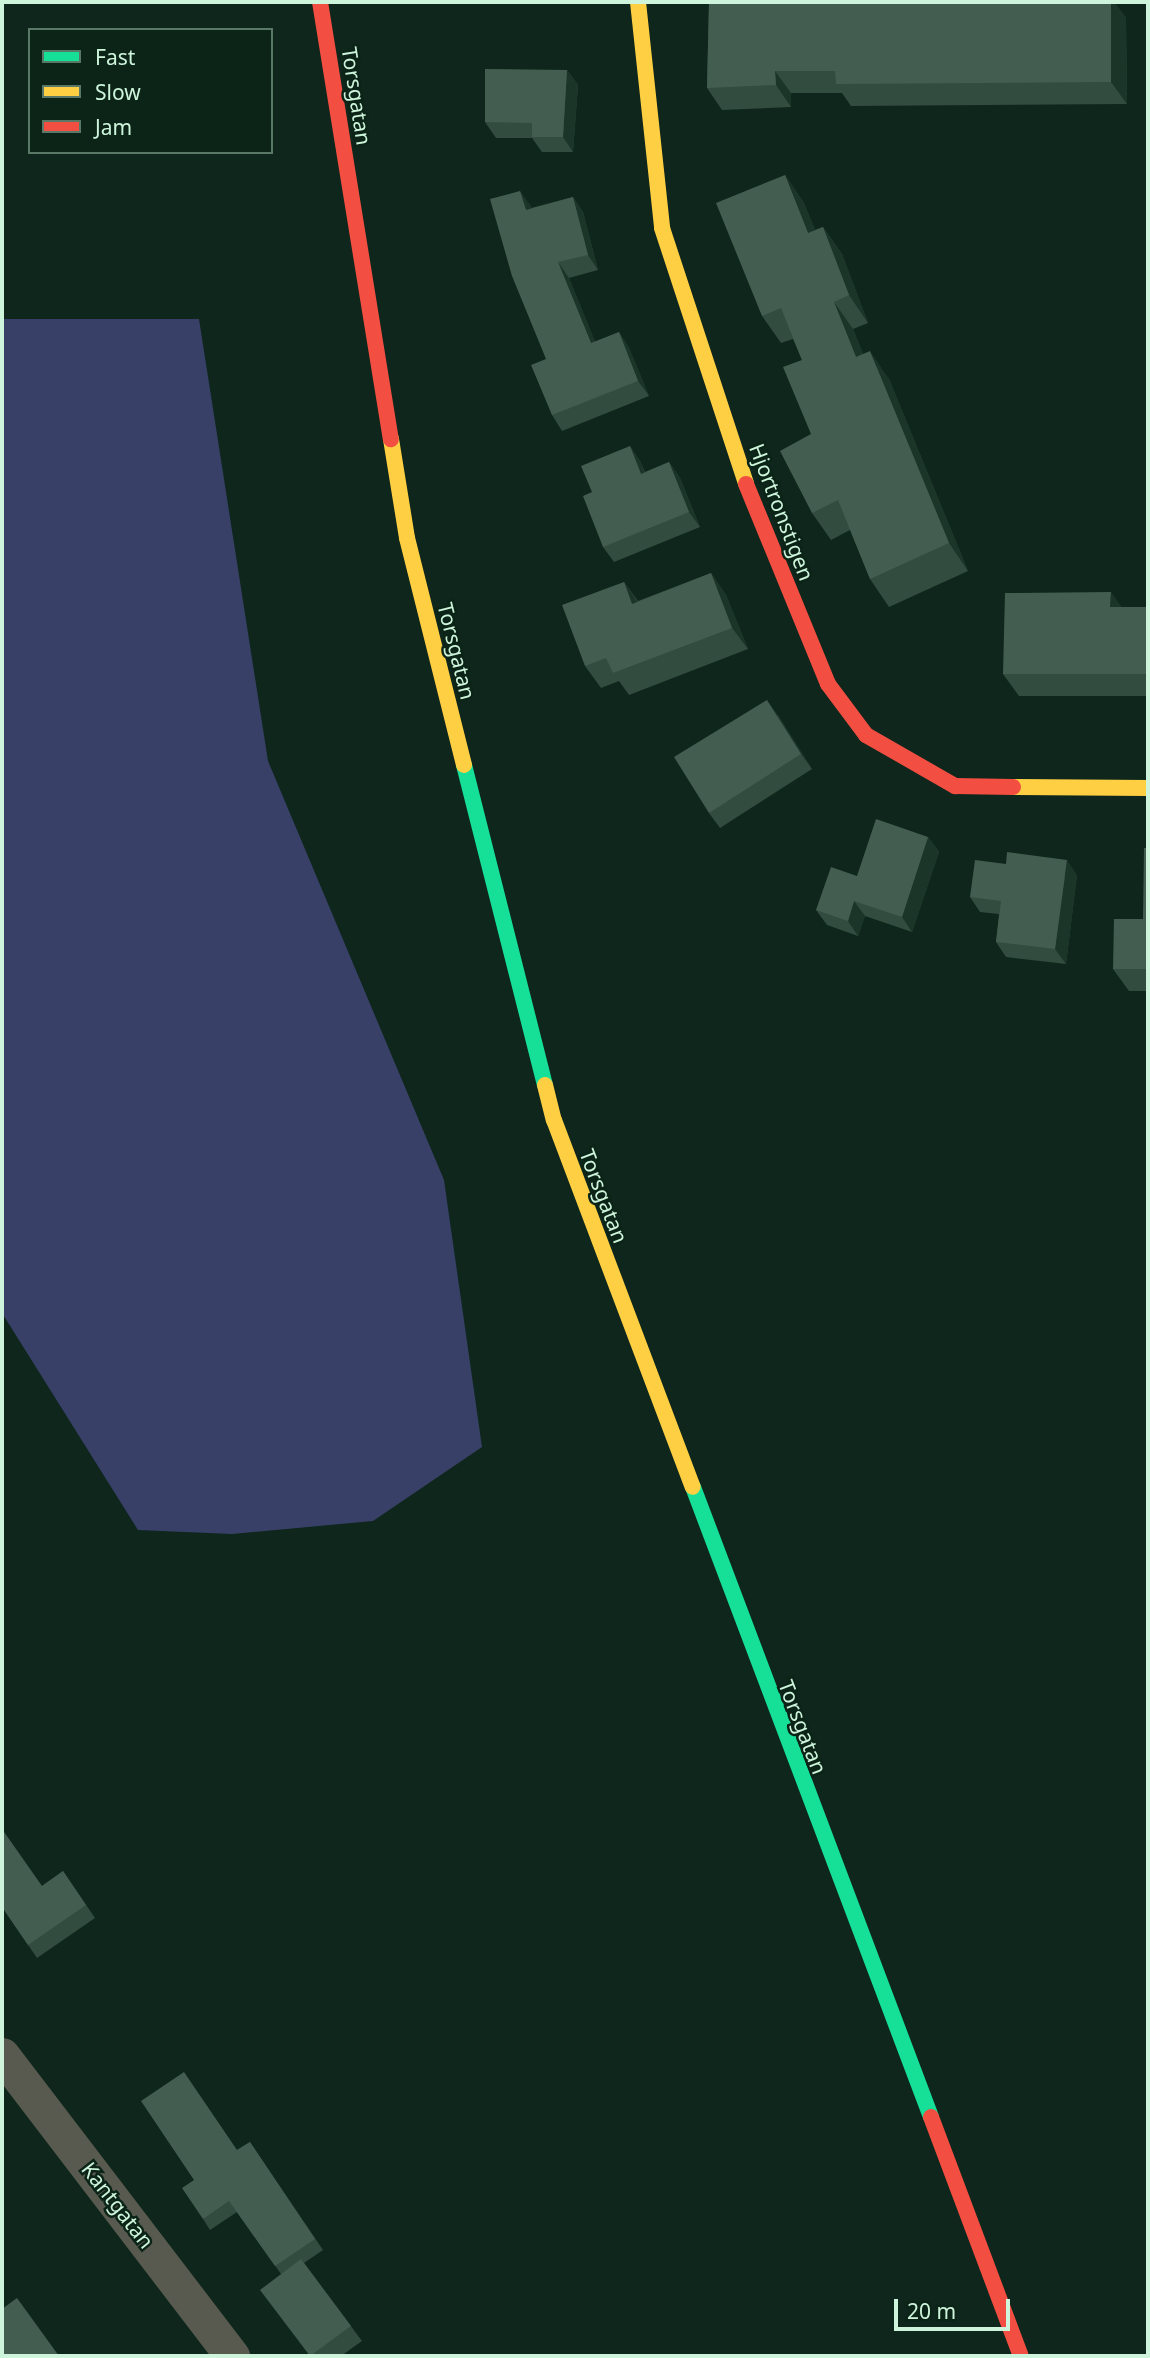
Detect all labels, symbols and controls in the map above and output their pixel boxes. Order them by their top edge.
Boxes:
legend [28,28,273,154]
text: Fast [95,43,135,71]
street label: Torsgatan [337,45,377,147]
text: Slow [95,78,141,106]
text: Jam [95,113,132,141]
street label: Hjortronstigen [744,440,820,584]
street label: Torsgatan [433,600,481,702]
street label: Torsgatan [575,1145,633,1247]
street label: Torsgatan [774,1676,832,1778]
street label: Kantgatan [77,2157,159,2253]
scale bar [898,2284,1014,2328]
text: 20 m [907,2297,956,2325]

